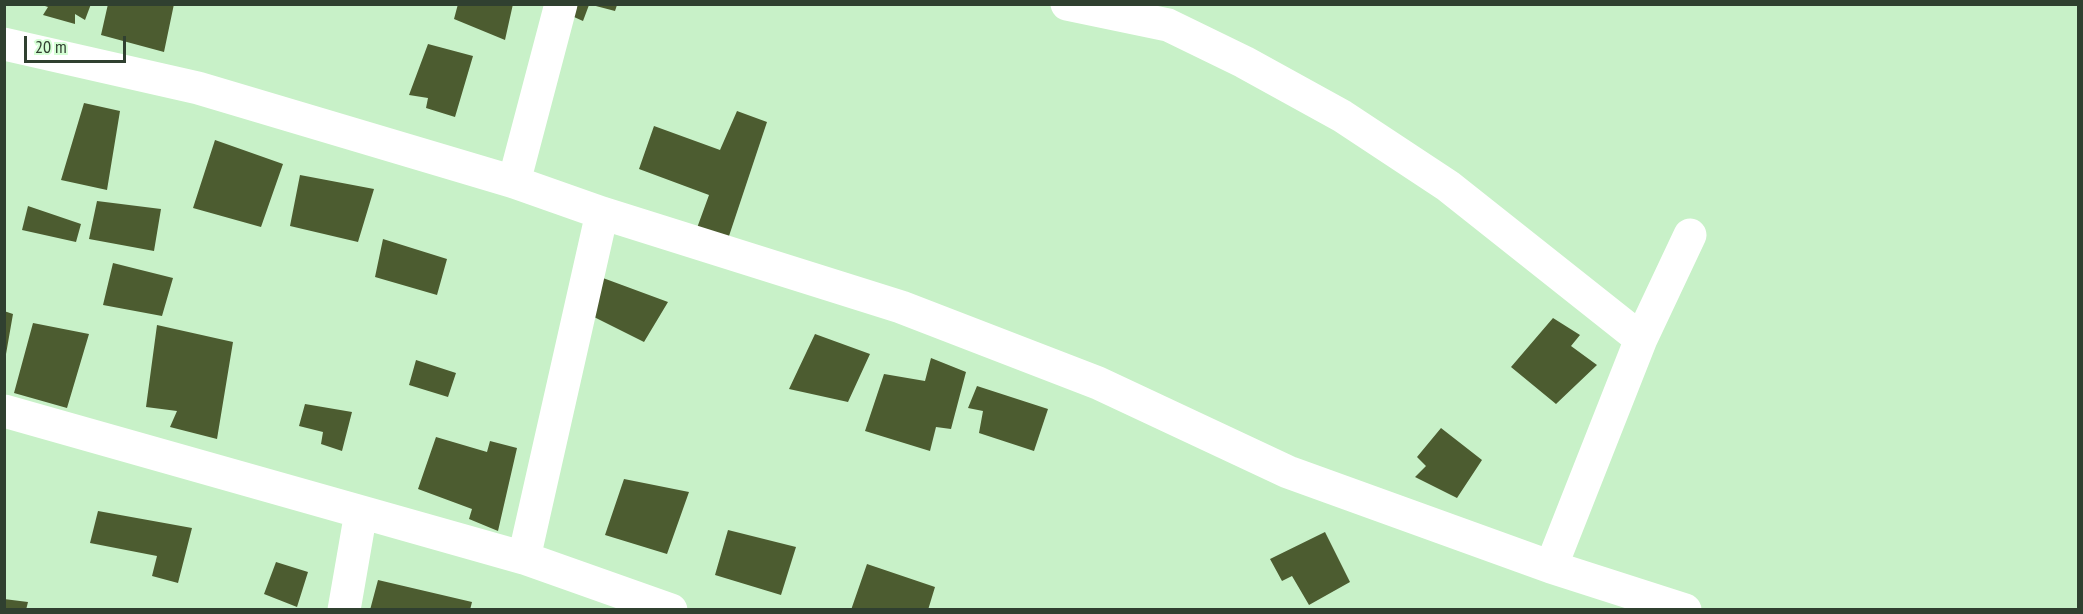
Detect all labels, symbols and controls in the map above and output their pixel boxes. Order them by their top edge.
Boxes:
scale bar [27,24,129,62]
text: 20 m [35,35,67,58]

